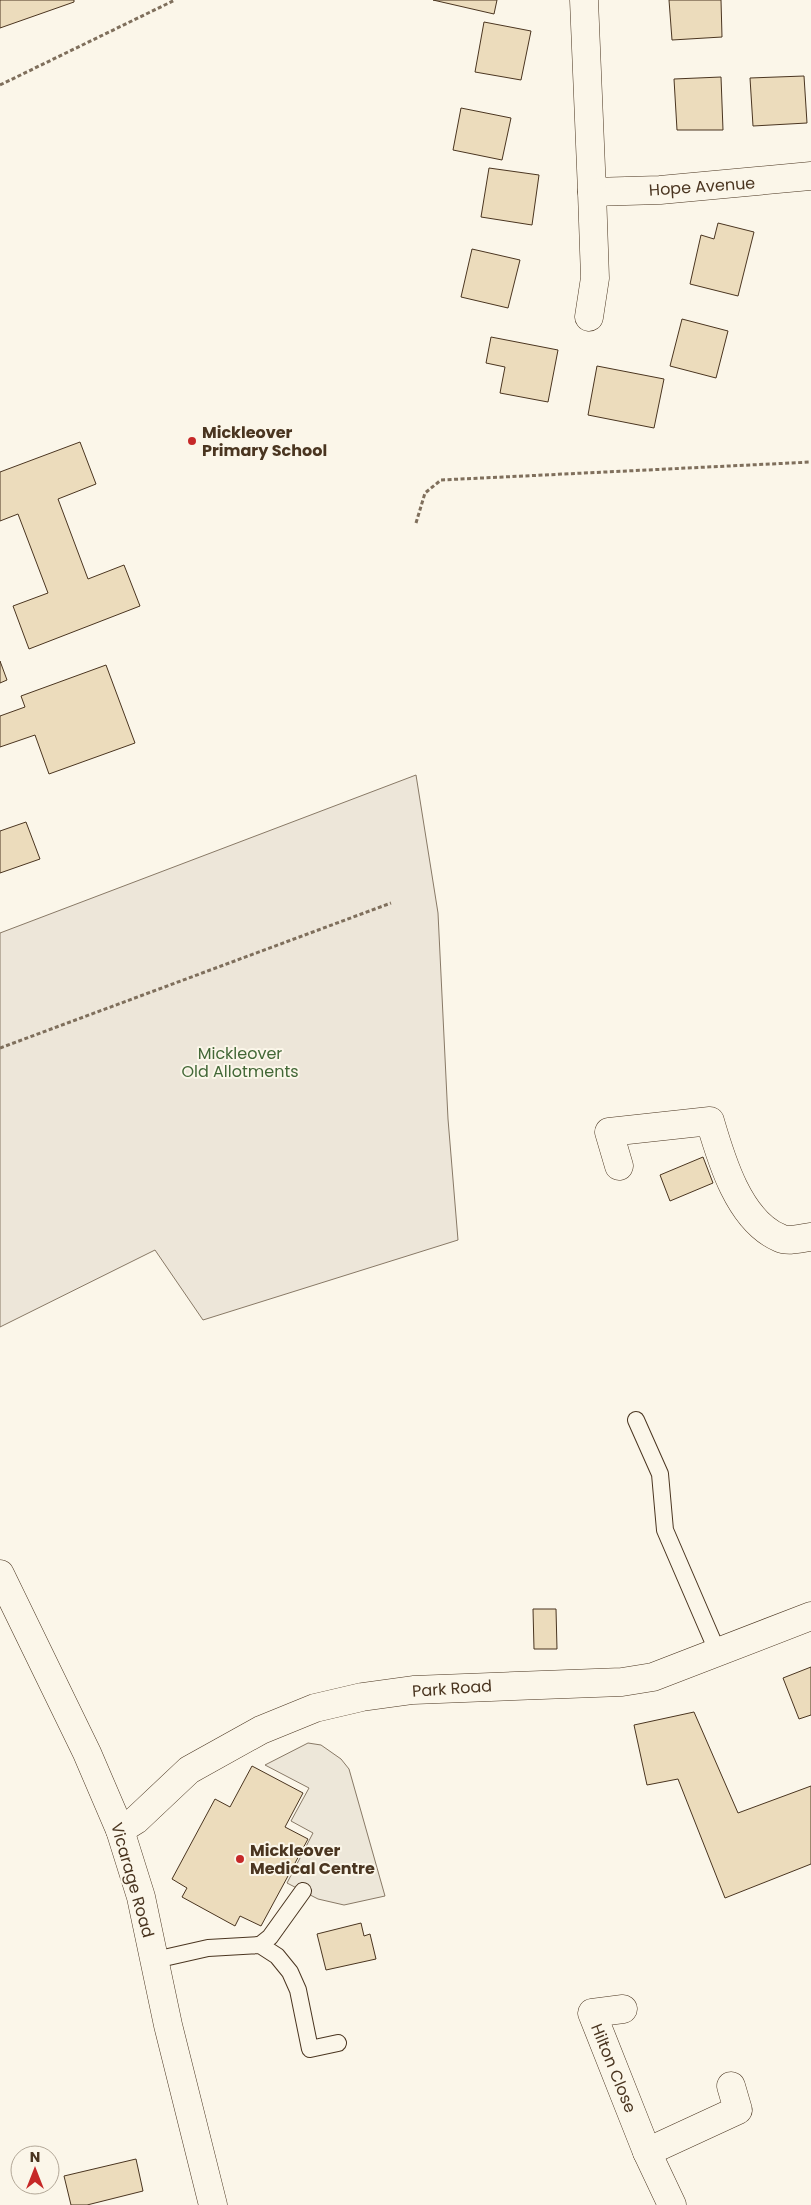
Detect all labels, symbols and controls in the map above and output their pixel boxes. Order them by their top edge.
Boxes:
street label: Hope Avenue [648,171,756,202]
place label: Mickleover Primary School [202,421,327,462]
marker: Mickleover Primary School [186,435,198,447]
park label: Mickleover Old Allotments [181,1042,299,1083]
street label: Park Road [411,1674,493,1703]
street label: Vicarage Road [105,1820,160,1940]
place label: Mickleover Medical Centre [250,1839,375,1880]
marker: Mickleover Medical Centre [234,1853,246,1865]
street label: Hilton Close [585,2020,642,2116]
north arrow [10,2145,60,2195]
text: N [30,2147,40,2167]

